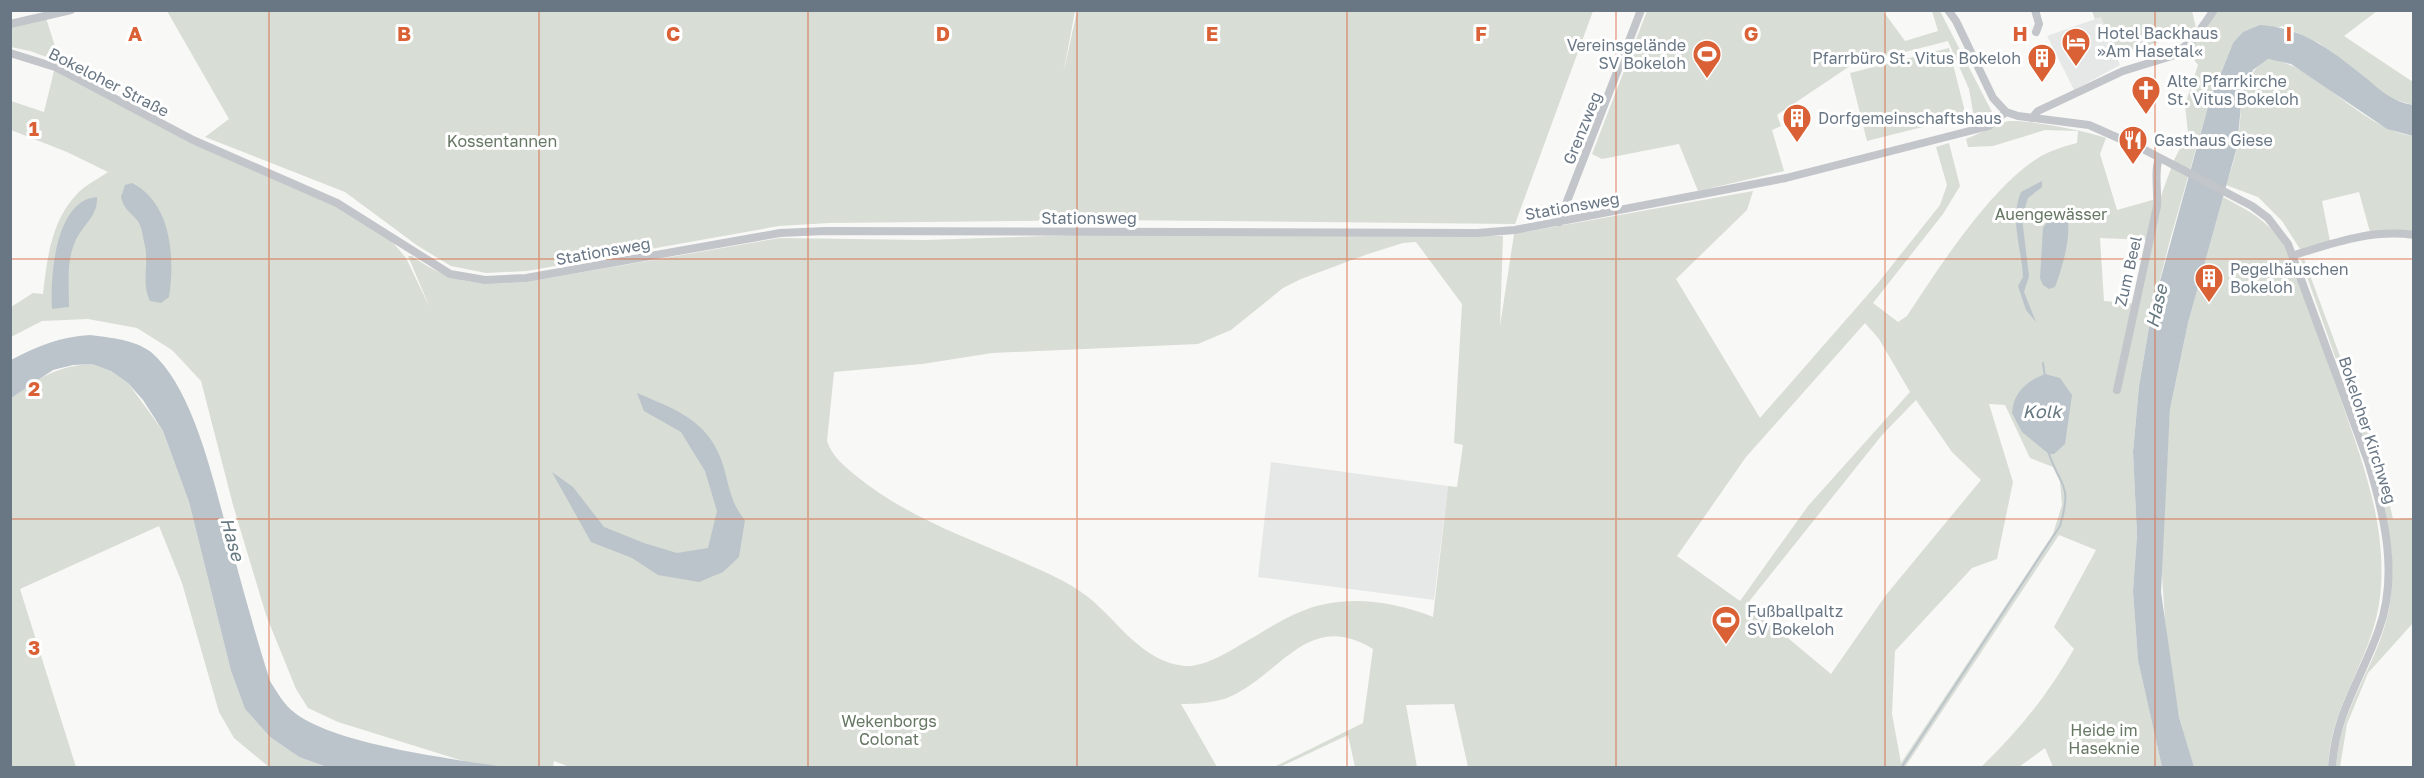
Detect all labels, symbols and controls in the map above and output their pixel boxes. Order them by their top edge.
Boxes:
text: A [128,21,142,45]
text: B [397,21,411,45]
text: C [666,21,680,45]
text: D [936,21,950,45]
text: E [1206,21,1218,45]
text: F [1475,21,1487,45]
text: G [1744,21,1758,45]
text: H [2012,21,2028,45]
text: I [2286,21,2292,45]
place label: Hotel Backhaus »Am Hasetal« [2097,23,2218,61]
hotel icon: Hotel Backhaus »Am Hasetal« [2060,26,2092,68]
place label: Vereinsgelände SV Bokeloh [1567,35,1686,73]
sports icon: Vereinsgelände SV Bokeloh [1691,38,1723,80]
building icon: Pfarrbüro St. Vitus Bokeloh [2026,42,2058,84]
street label: Bokeloher Straße [46,43,172,121]
place label: Pfarrbüro St. Vitus Bokeloh [1812,48,2021,68]
place label: Alte Pfarrkirche St. Vitus Bokeloh [2167,71,2299,109]
church icon: Alte Pfarrkirche St. Vitus Bokeloh [2130,74,2162,116]
street label: Grenzweg [1558,89,1606,167]
building icon: Dorfgemeinschaftshaus [1781,102,1813,144]
place label: Dorfgemeinschaftshaus [1818,108,2002,128]
text: 1 [29,116,39,140]
restaurant icon: Gasthaus Giese [2117,124,2149,166]
place label: Gasthaus Giese [2154,130,2273,150]
park label: Kossentannen [447,131,557,151]
street label: Stationsweg [1523,188,1621,224]
park label: Auengewässer [1995,204,2107,224]
street label: Stationsweg [1041,208,1137,228]
street label: Stationsweg [554,233,652,269]
street label: Zum Beel [2110,234,2146,308]
place label: Pegelhäuschen Bokeloh [2230,259,2349,297]
building icon: Pegelhäuschen Bokeloh [2193,262,2225,304]
water label: Hase [2140,281,2172,330]
street label: Bokeloher Kirchweg [2335,354,2401,506]
text: 2 [28,376,40,400]
water label: Kolk [2023,400,2063,422]
water label: Hase [216,515,250,565]
place label: Fußballpaltz SV Bokeloh [1747,601,1843,639]
sports icon: Fußballpaltz SV Bokeloh [1710,604,1742,646]
text: 3 [28,635,40,659]
park label: Wekenborgs Colonat [841,711,937,749]
park label: Heide im Haseknie [2068,720,2140,758]

